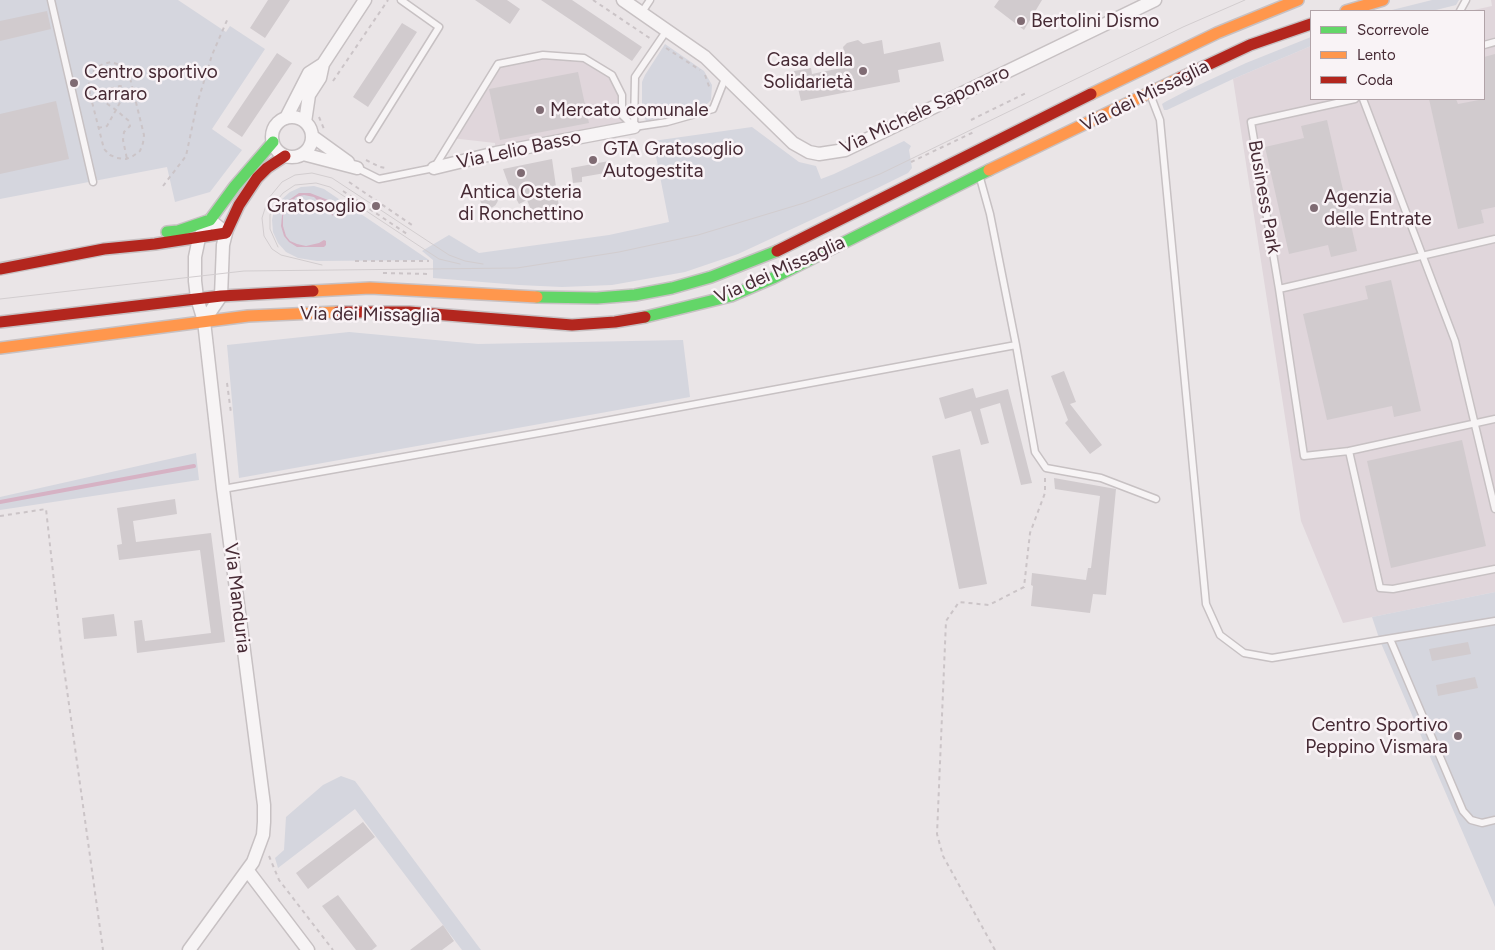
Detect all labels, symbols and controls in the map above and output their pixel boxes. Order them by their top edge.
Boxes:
place label: Bertolini Dismo [1031,10,1159,32]
legend [1310,10,1485,100]
marker: Bertolini Dismo [1015,15,1027,27]
text: Scorrevole [1357,21,1429,39]
text: Lento [1357,46,1396,64]
place label: Casa della Solidarietà [763,49,853,93]
street label: Via dei Missaglia [1077,55,1213,137]
place label: Centro sportivo Carraro [84,61,218,105]
street label: Via Michele Saponaro [837,61,1013,159]
marker: Casa della Solidarietà [857,65,869,77]
text: Coda [1357,71,1393,89]
marker: Centro sportivo Carraro [68,77,80,89]
place label: Mercato comunale [550,99,709,121]
marker: Mercato comunale [534,104,546,116]
street label: Via Lelio Basso [455,126,583,174]
place label: GTA Gratosoglio Autogestita [603,138,744,182]
street label: Business Park [1243,138,1285,256]
marker: GTA Gratosoglio Autogestita [587,154,599,166]
marker: Antica Osteria di Ronchettino [515,167,527,179]
place label: Antica Osteria di Ronchettino [458,181,584,225]
place label: Agenzia delle Entrate [1324,186,1432,230]
place label: Gratosoglio [267,195,366,217]
marker: Gratosoglio [370,200,382,212]
marker: Agenzia delle Entrate [1308,202,1320,214]
street label: Via dei Missaglia [711,231,849,309]
street label: Via dei Missaglia [300,302,440,328]
street label: Via Manduria [219,542,255,654]
place label: Centro Sportivo Peppino Vismara [1305,714,1448,758]
marker: Centro Sportivo Peppino Vismara [1452,730,1464,742]

